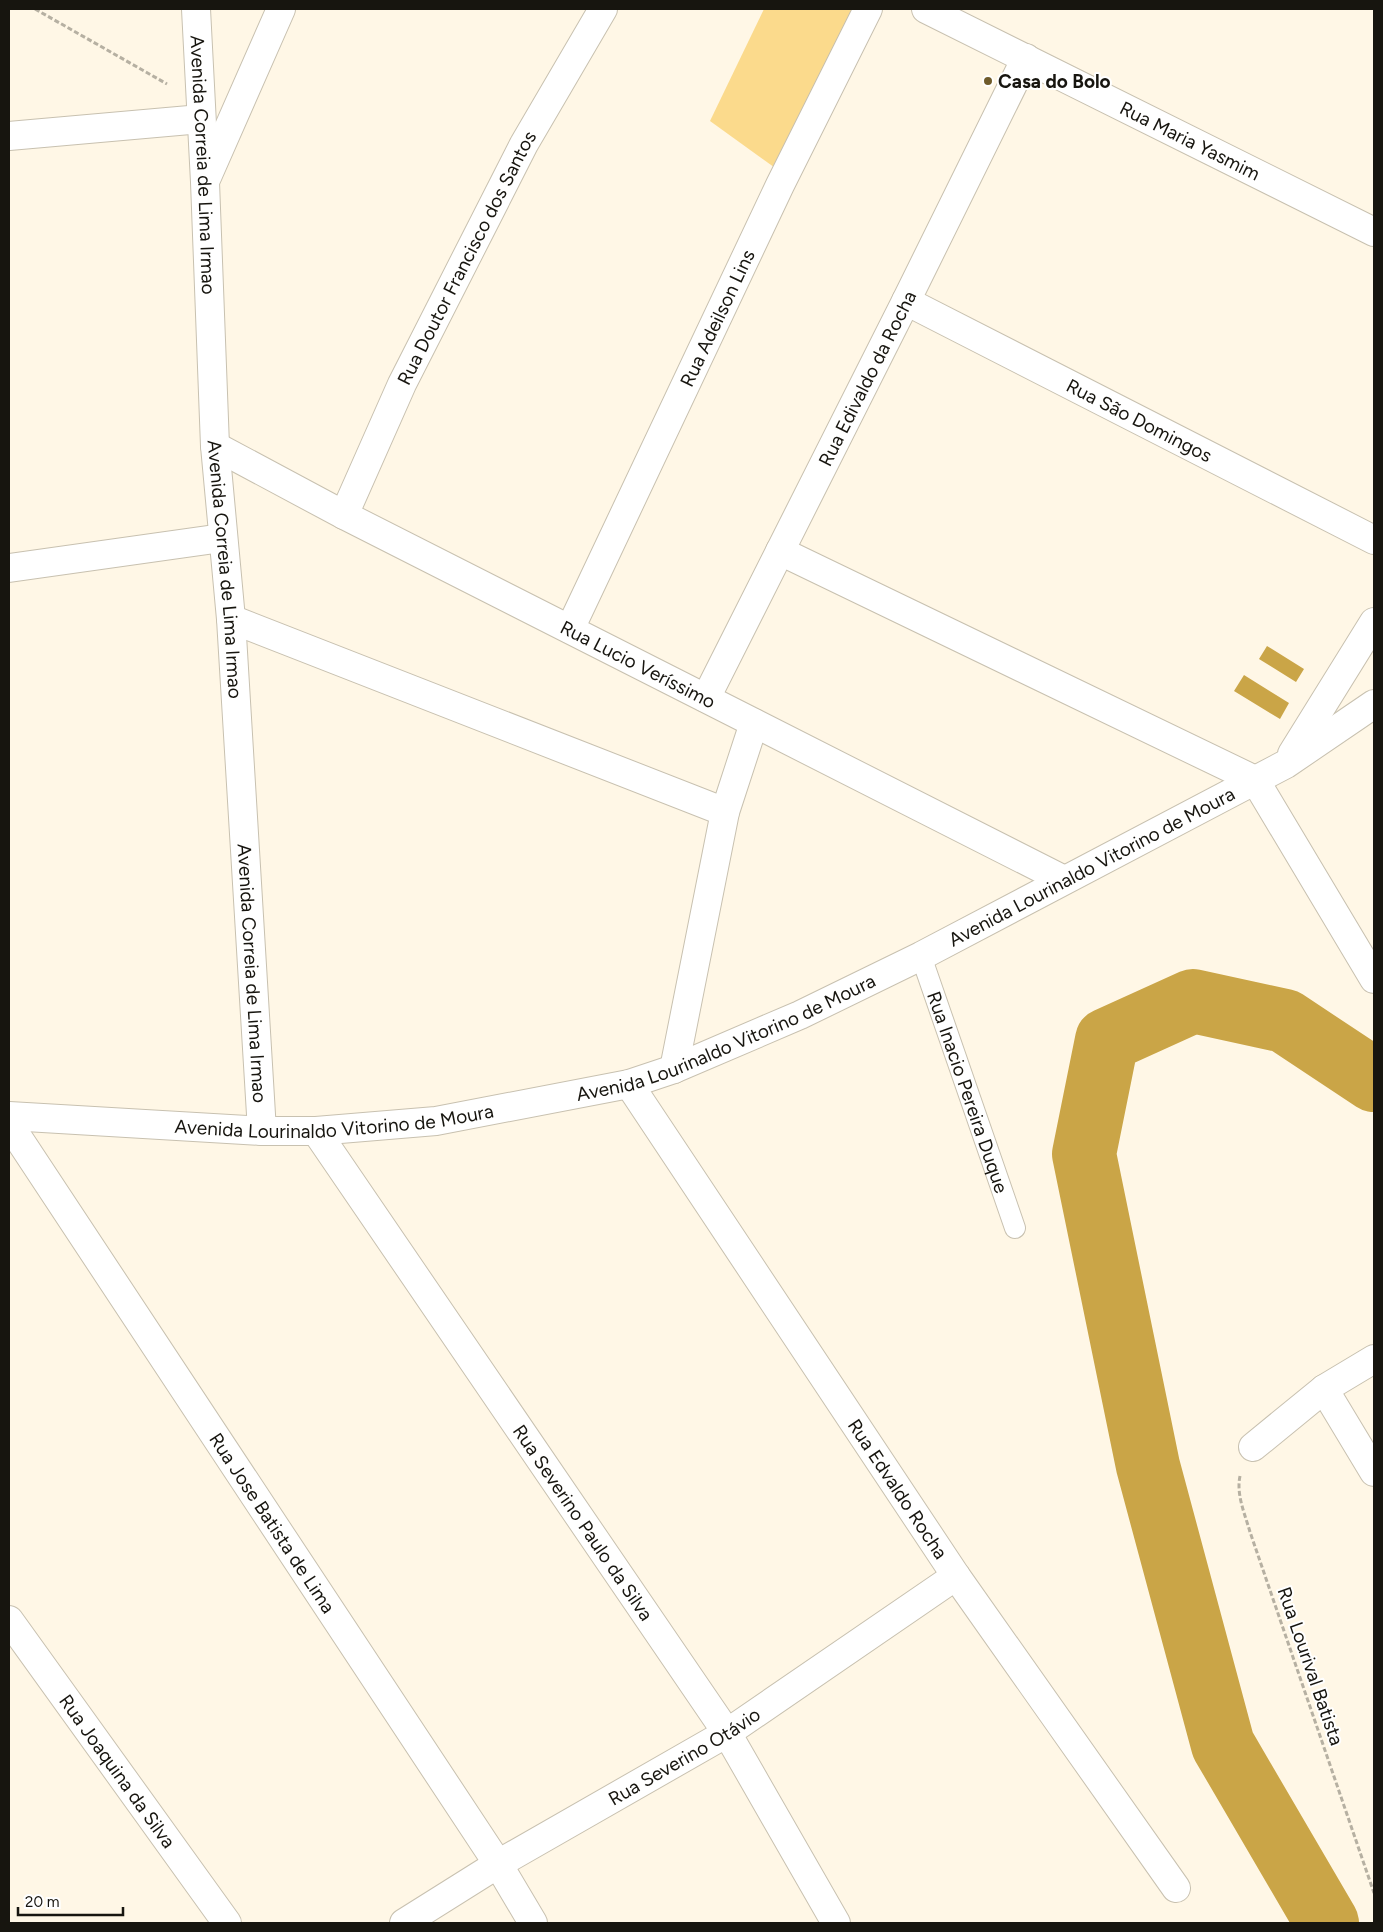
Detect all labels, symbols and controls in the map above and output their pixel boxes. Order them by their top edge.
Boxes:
street label: Avenida Correia de Lima Irmao [185,35,220,295]
place label: Casa do Bolo [998,70,1111,93]
marker: Casa do Bolo [982,75,994,87]
street label: Rua Maria Yasmim [1116,96,1264,185]
street label: Rua Doutor Francisco dos Santos [392,127,541,389]
street label: Rua Adeilson Lins [675,246,760,390]
street label: Rua Edivaldo da Rocha [814,287,921,470]
street label: Rua São Domingos [1062,374,1216,467]
street label: Avenida Correia de Lima Irmao [202,439,247,699]
street label: Rua Lucio Veríssimo [556,616,719,713]
street label: Avenida Lourinaldo Vitorino de Moura [945,782,1239,952]
street label: Avenida Correia de Lima Irmao [233,843,271,1104]
street label: Avenida Lourinaldo Vitorino de Moura [574,969,879,1106]
street label: Rua Inacio Pereira Duque [922,988,1013,1196]
street label: Avenida Lourinaldo Vitorino de Moura [174,1099,495,1143]
street label: Rua Edvaldo Rocha [843,1415,952,1563]
street label: Rua Severino Paulo da Silva [508,1420,658,1625]
street label: Rua Jose Batista de Lima [204,1429,340,1618]
street label: Rua Lourival Batista [1273,1584,1348,1748]
street label: Rua Joaquina da Silva [54,1690,180,1853]
street label: Rua Severino Otávio [604,1703,765,1811]
scale bar [18,1884,122,1916]
text: 20 m [25,1893,59,1911]

